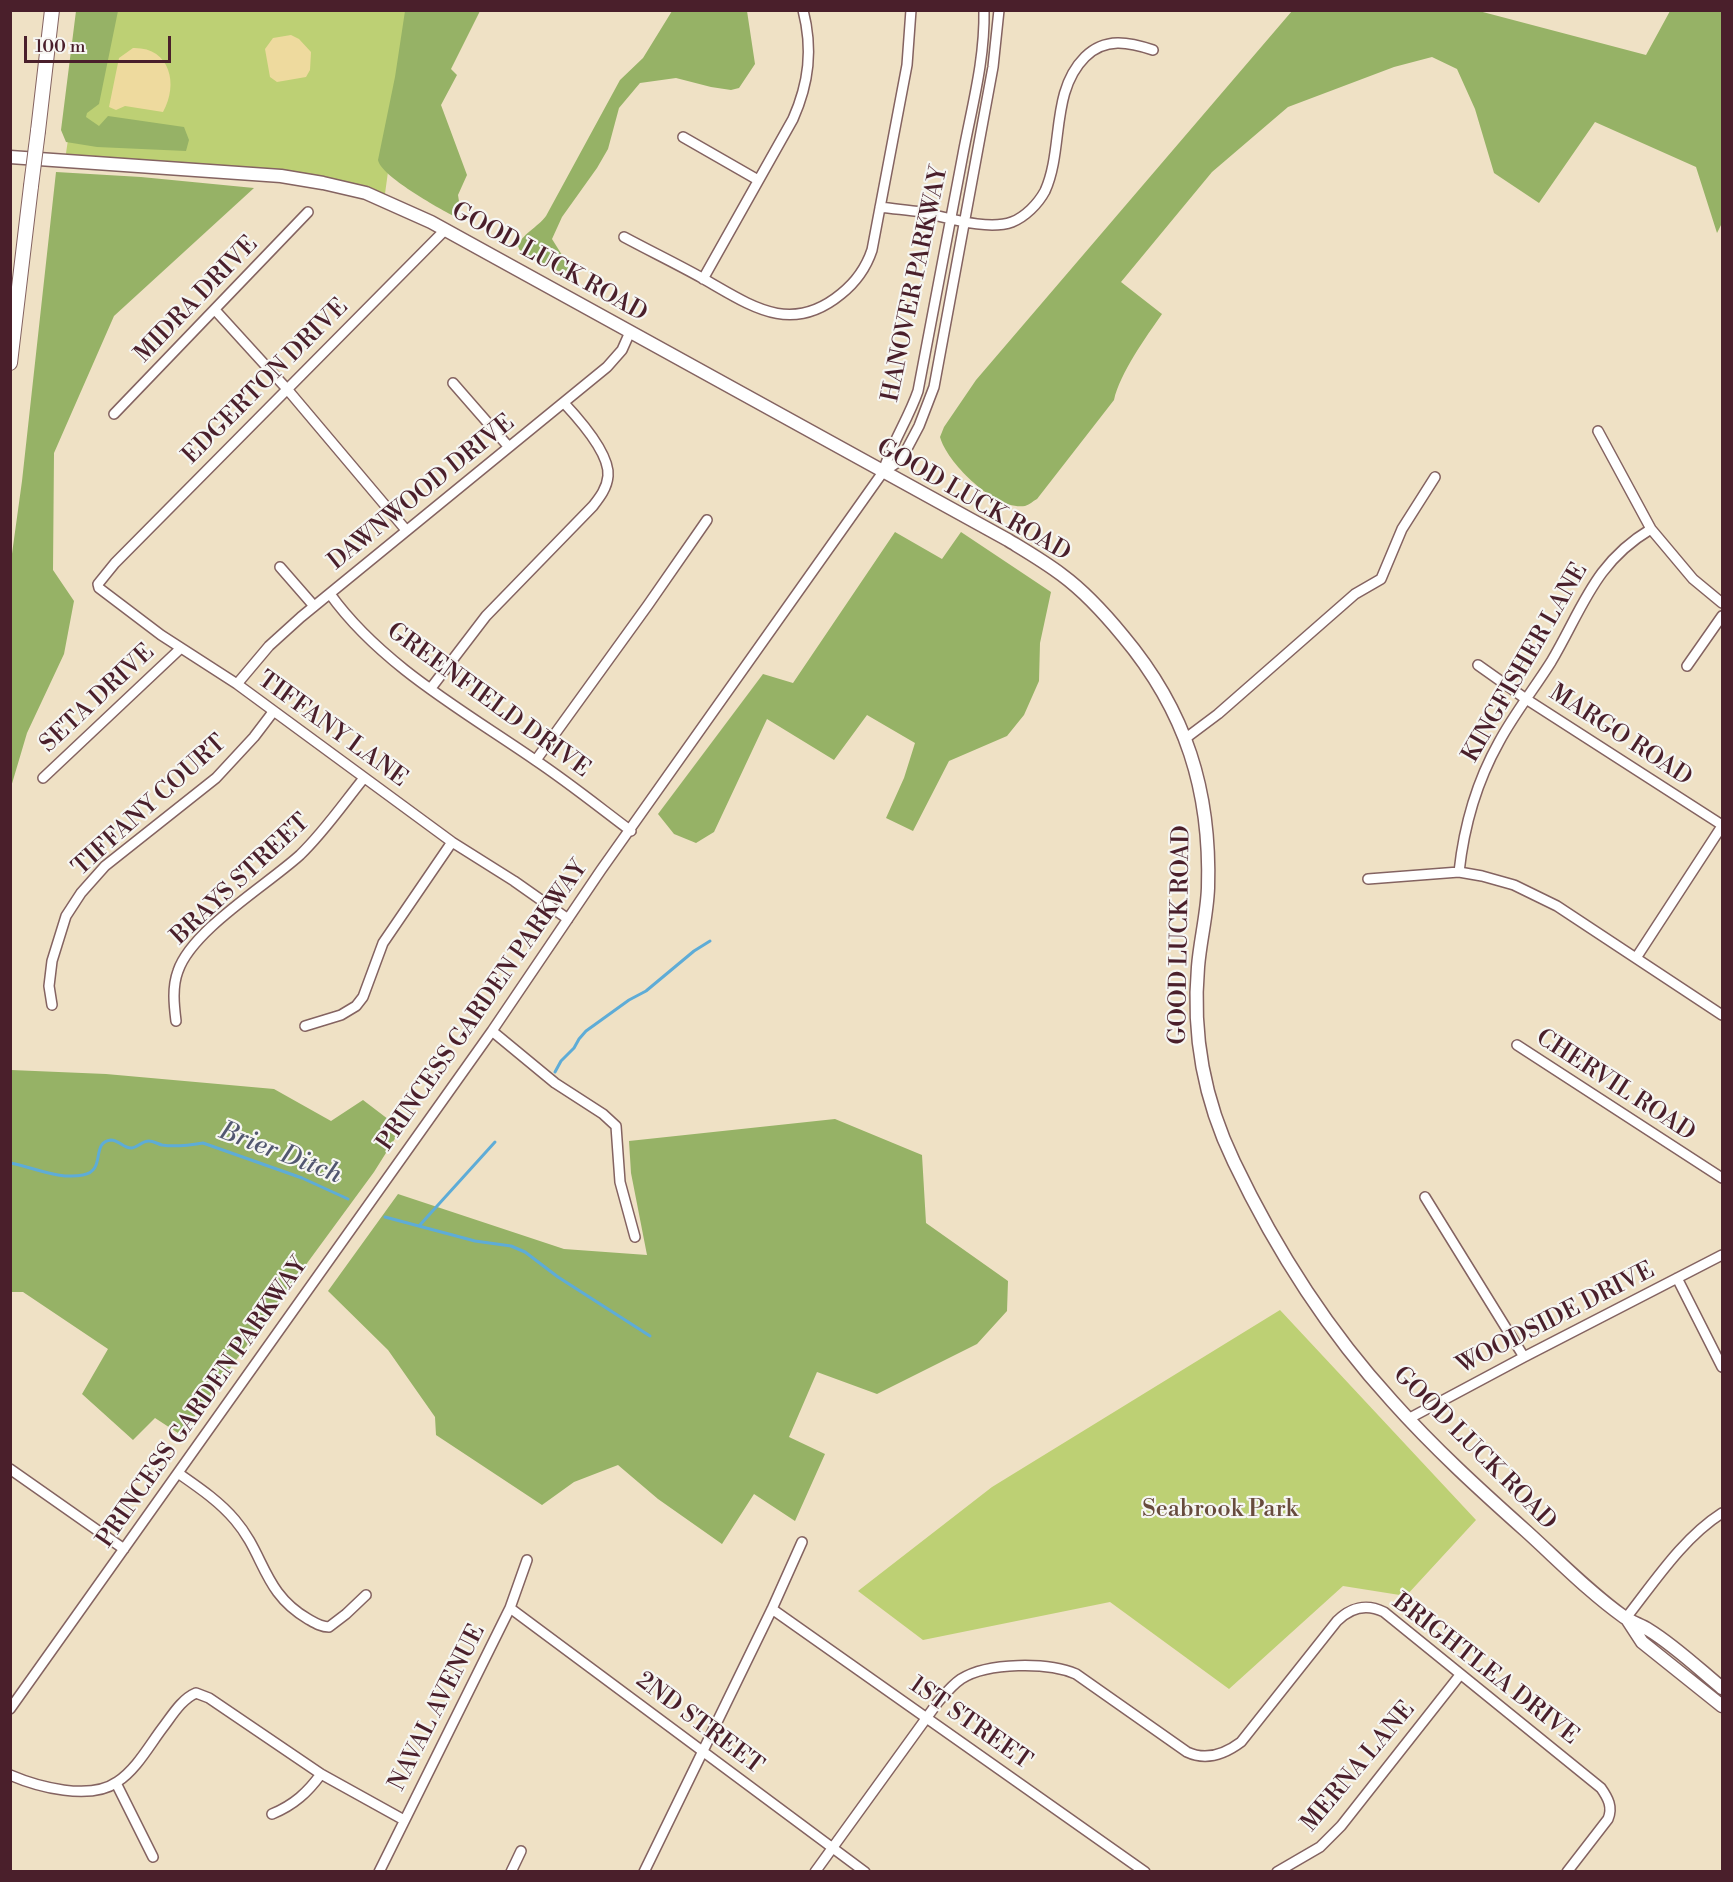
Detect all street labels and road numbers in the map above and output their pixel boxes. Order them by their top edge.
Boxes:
street label: HANOVER PARKWAY [877,164,955,404]
street label: GOOD LUCK ROAD [446,197,652,329]
street label: MIDRA DRIVE [129,231,265,369]
street label: EDGERTON DRIVE [177,293,355,471]
street label: DAWNWOOD DRIVE [323,409,521,577]
street label: GOOD LUCK ROAD [871,434,1075,568]
street label: KINGFISHER LANE [1457,558,1595,768]
street label: GREENFIELD DRIVE [381,618,595,784]
street label: SETA DRIVE [35,639,161,759]
street label: TIFFANY LANE [251,666,413,794]
street label: MARGO ROAD [1543,679,1697,793]
street label: TIFFANY COURT [67,729,233,883]
street label: BRAYS STREET [166,808,316,952]
street label: GOOD LUCK ROAD [1165,825,1197,1045]
street label: PRINCESS GARDEN PARKWAY [371,855,595,1157]
street label: CHERVIL ROAD [1530,1024,1700,1148]
street label: PRINCESS GARDEN PARKWAY [91,1252,315,1554]
street label: WOODSIDE DRIVE [1452,1257,1660,1381]
street label: GOOD LUCK ROAD [1386,1361,1562,1537]
street label: BRIGHTLEA DRIVE [1386,1588,1584,1752]
street label: NAVAL AVENUE [384,1620,492,1796]
street label: 2ND STREET [630,1667,768,1781]
street label: 1ST STREET [903,1671,1037,1777]
street label: MERNA LANE [1296,1696,1422,1838]

